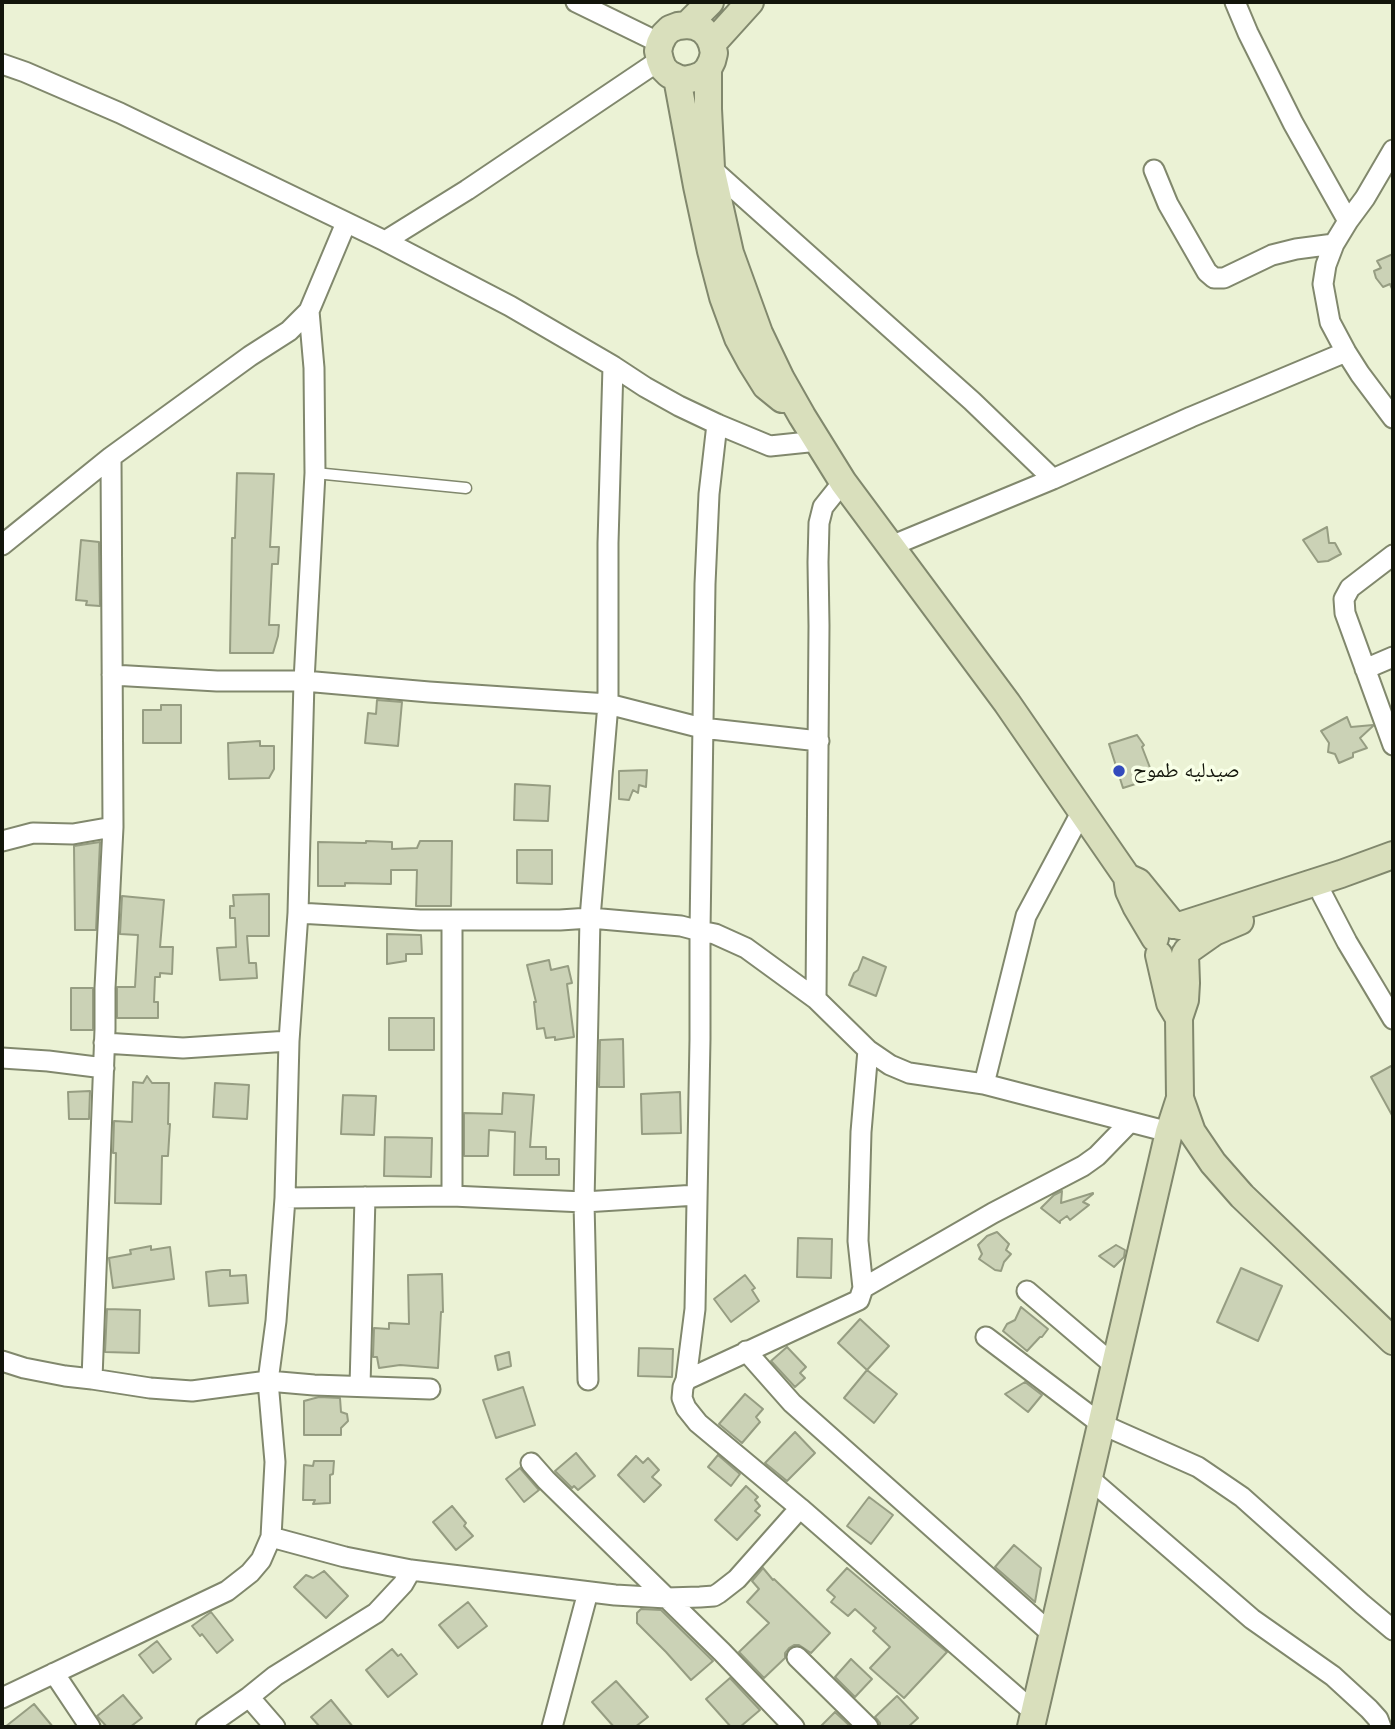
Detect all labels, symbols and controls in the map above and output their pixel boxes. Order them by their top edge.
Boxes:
place label: صيدليه طموح [1133,758,1240,784]
marker: صيدليه طموح [1111,763,1127,779]

